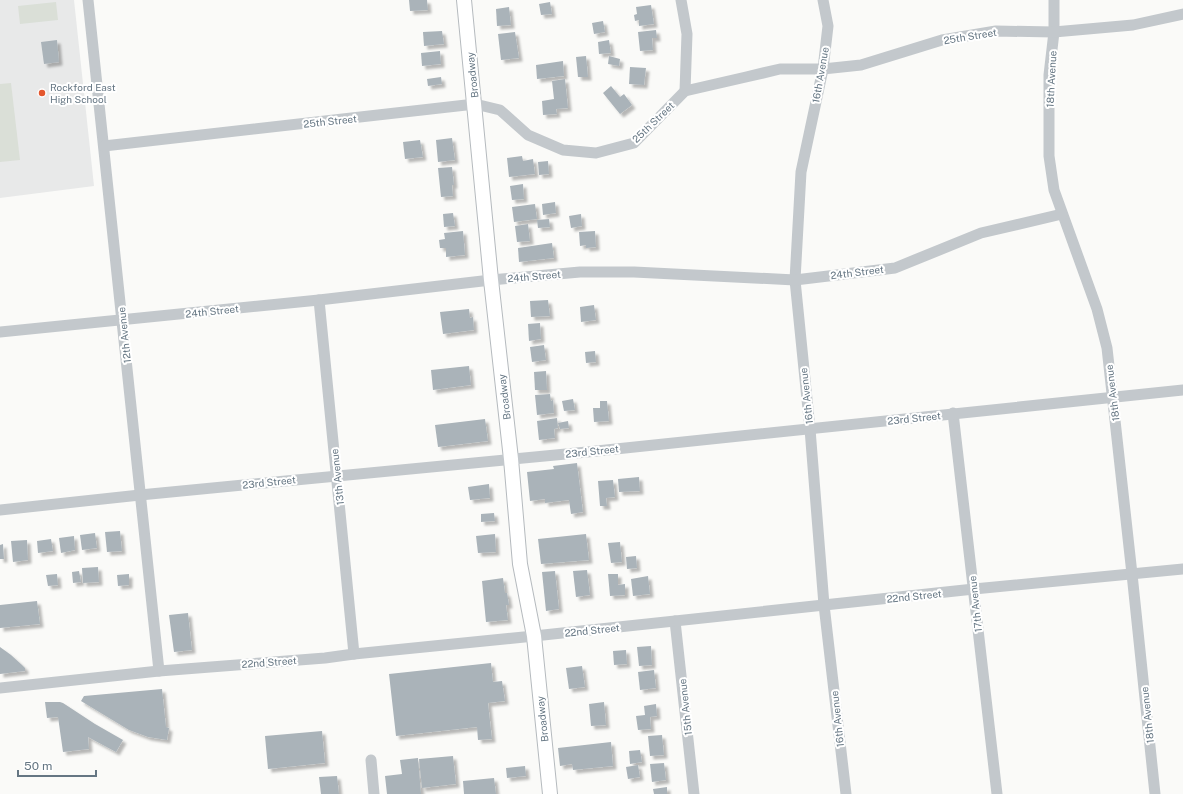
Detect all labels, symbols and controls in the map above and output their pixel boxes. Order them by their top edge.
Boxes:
street label: 25th Street [943,26,998,46]
street label: 16th Avenue [809,46,831,104]
street label: 18th Avenue [1044,50,1059,108]
street label: Broadway [464,51,480,99]
place label: Rockford East High School [50,81,116,105]
marker: Rockford East High School [37,88,47,98]
street label: 25th Street [630,99,677,145]
street label: 25th Street [303,112,357,130]
street label: 24th Street [830,263,884,281]
street label: 24th Street [507,268,561,284]
street label: 24th Street [185,302,239,320]
street label: 12th Avenue [115,306,133,364]
street label: 18th Avenue [1103,364,1121,422]
street label: 16th Avenue [797,367,815,425]
street label: Broadway [495,373,513,421]
street label: 23rd Street [887,409,941,427]
street label: 23rd Street [565,442,619,460]
street label: 13th Avenue [328,448,346,506]
street label: 23rd Street [242,473,296,491]
street label: 17th Avenue [966,575,984,633]
street label: 22nd Street [886,587,942,605]
street label: 22nd Street [564,621,620,639]
street label: 22nd Street [241,654,297,670]
street label: 15th Avenue [676,678,694,736]
street label: 18th Avenue [1138,686,1156,744]
street label: 16th Avenue [828,690,846,748]
street label: Broadway [534,695,550,743]
scale bar [18,752,96,778]
text: 50 m [24,759,52,773]

